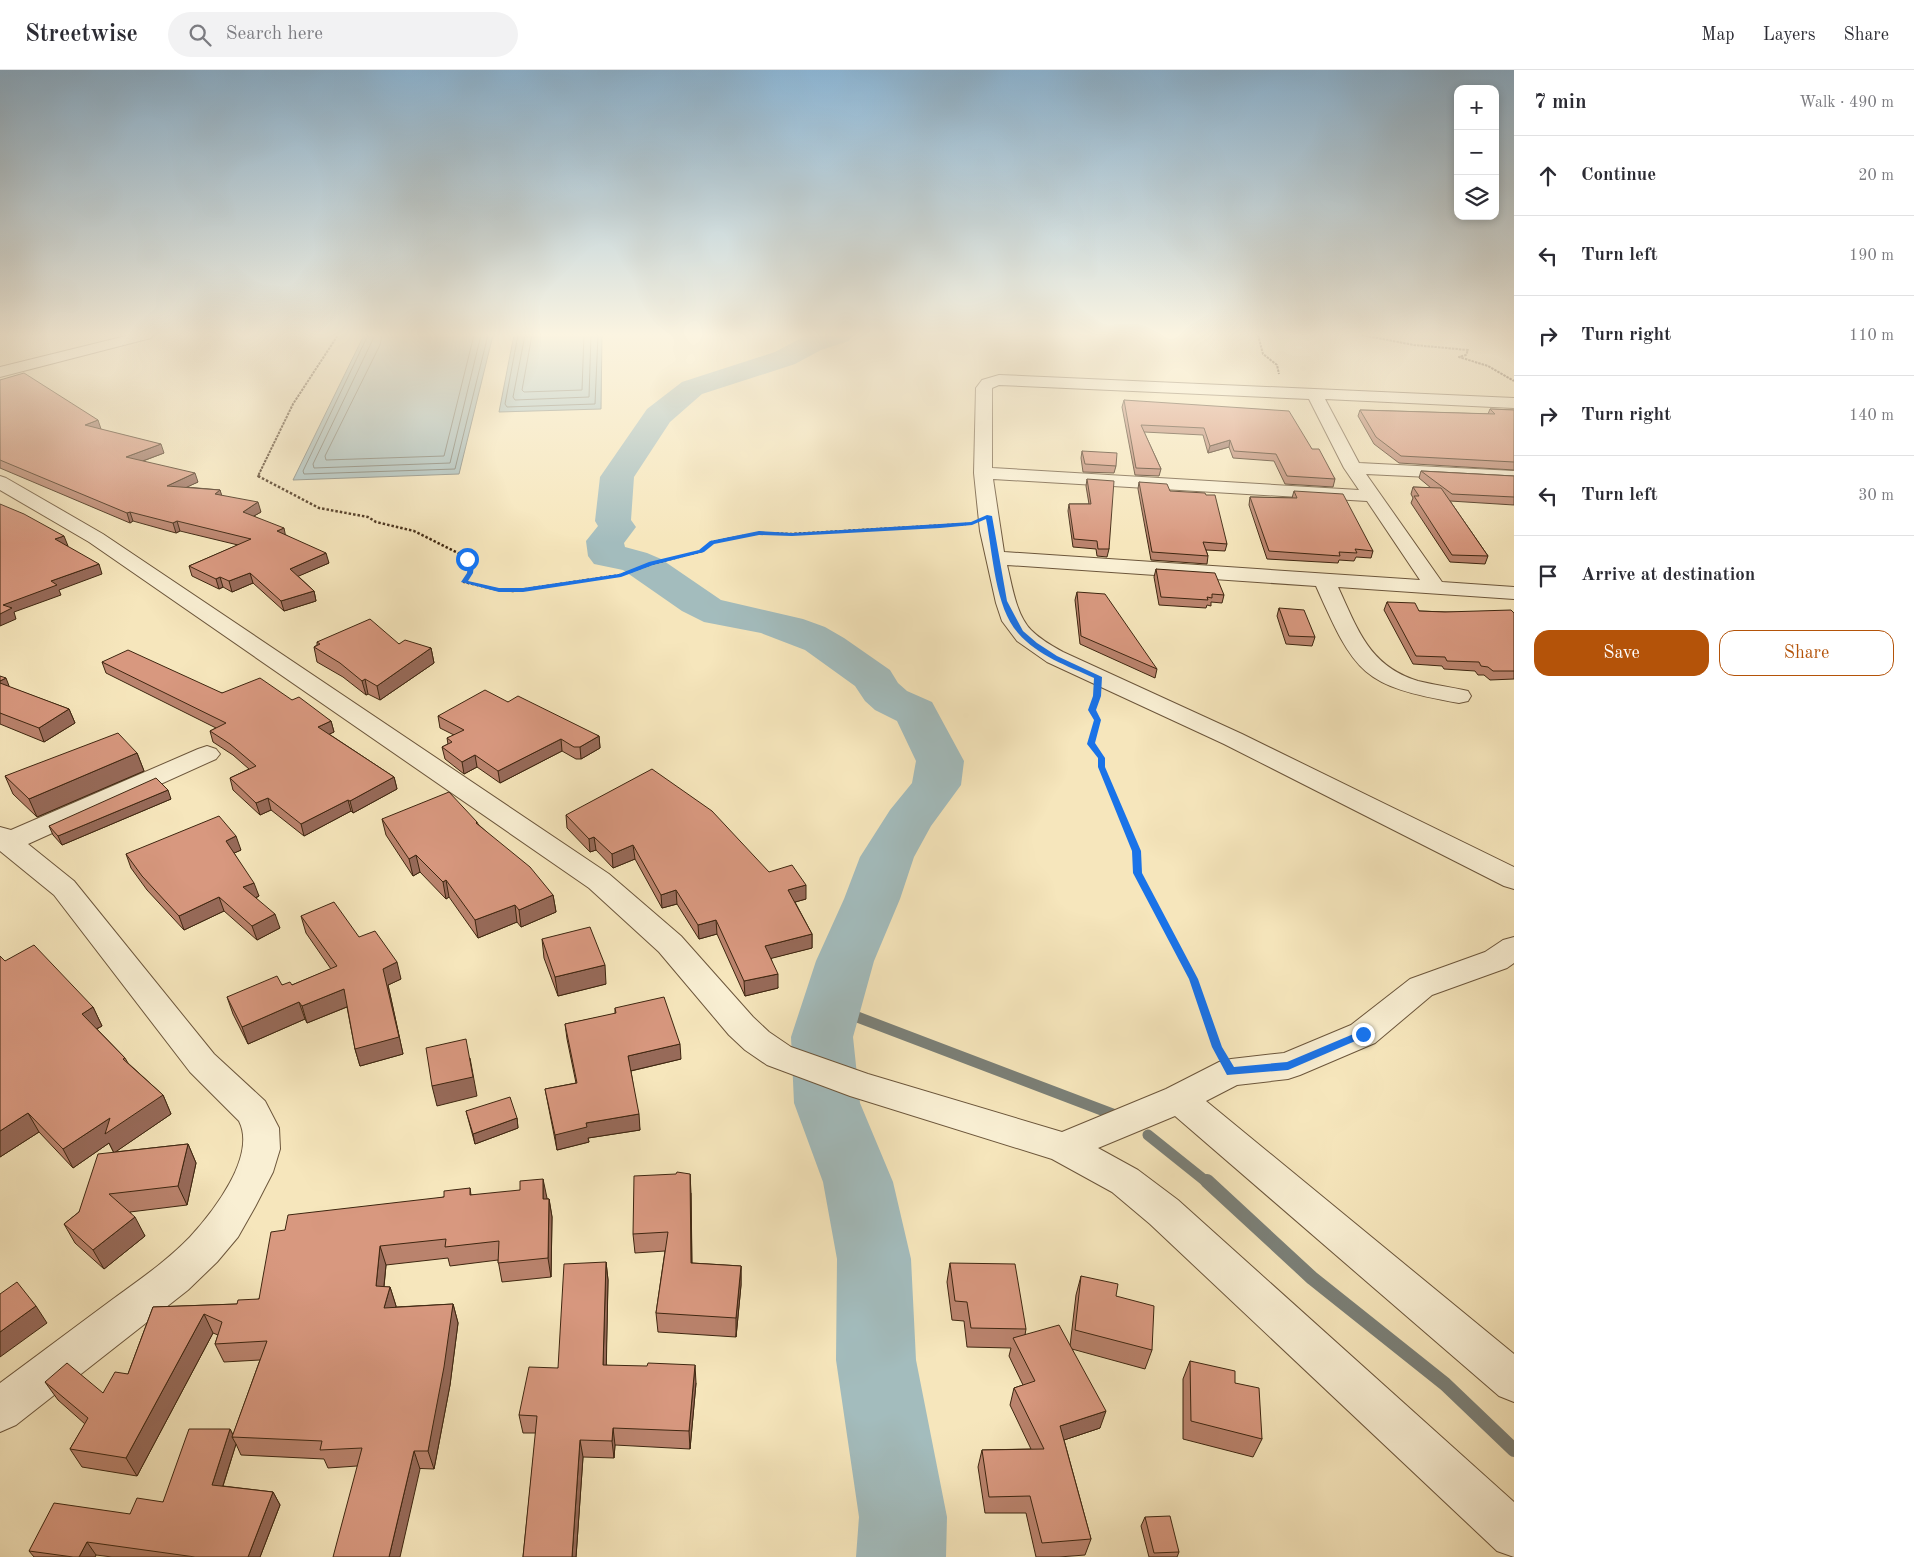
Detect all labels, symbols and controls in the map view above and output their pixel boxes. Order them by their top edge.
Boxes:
search box [168,12,518,57]
icon: search [186,21,214,49]
text: Streetwise [25,23,138,47]
text: Search here [226,25,323,44]
text: Map [1701,26,1735,44]
text: Layers [1763,26,1815,44]
text: Share [1843,26,1889,44]
map controls [1454,85,1499,220]
button: + [1454,85,1499,130]
text: 7 min [1534,92,1587,113]
text: Walk · 490 m [1799,95,1894,111]
button: − [1454,130,1499,175]
icon: ahead [1534,162,1562,190]
text: Continue [1581,166,1656,185]
text: 20 m [1858,168,1894,184]
button: layers [1454,175,1499,220]
icon: left [1534,242,1562,270]
text: Turn left [1581,246,1658,265]
text: 190 m [1849,248,1894,264]
icon: right [1534,322,1562,350]
text: Turn right [1581,326,1671,345]
text: 110 m [1849,328,1894,344]
icon: right [1534,402,1562,430]
text: Turn right [1581,406,1671,425]
text: 140 m [1849,408,1894,424]
icon: left [1534,482,1562,510]
text: Turn left [1581,486,1658,505]
text: 30 m [1858,488,1894,504]
route start [456,548,479,571]
icon: arrive [1534,562,1562,590]
text: Arrive at destination [1581,566,1755,585]
button: Save [1534,630,1709,676]
button: Share [1719,630,1894,676]
route end [1352,1023,1375,1046]

